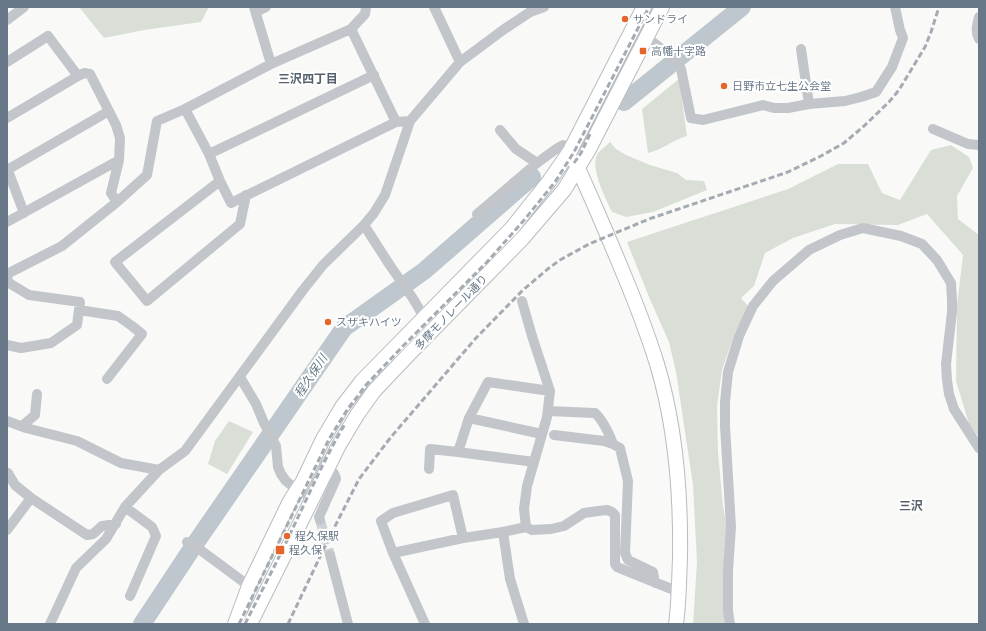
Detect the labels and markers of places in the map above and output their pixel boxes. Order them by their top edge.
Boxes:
place label: サンドライ [633,12,688,26]
marker: サンドライ [620,14,630,24]
place label: 高幡十字路 [651,44,706,58]
marker: 高幡十字路 [638,46,648,56]
place label: 日野市立七生公会堂 [732,79,831,93]
marker: 日野市立七生公会堂 [719,81,729,91]
place label: スザキハイツ [336,315,402,329]
marker: スザキハイツ [323,317,333,327]
place label: 程久保駅 [295,529,339,543]
marker: 程久保駅 [282,531,292,541]
place label: 程久保 [289,543,323,557]
marker: 程久保 [274,544,286,556]

